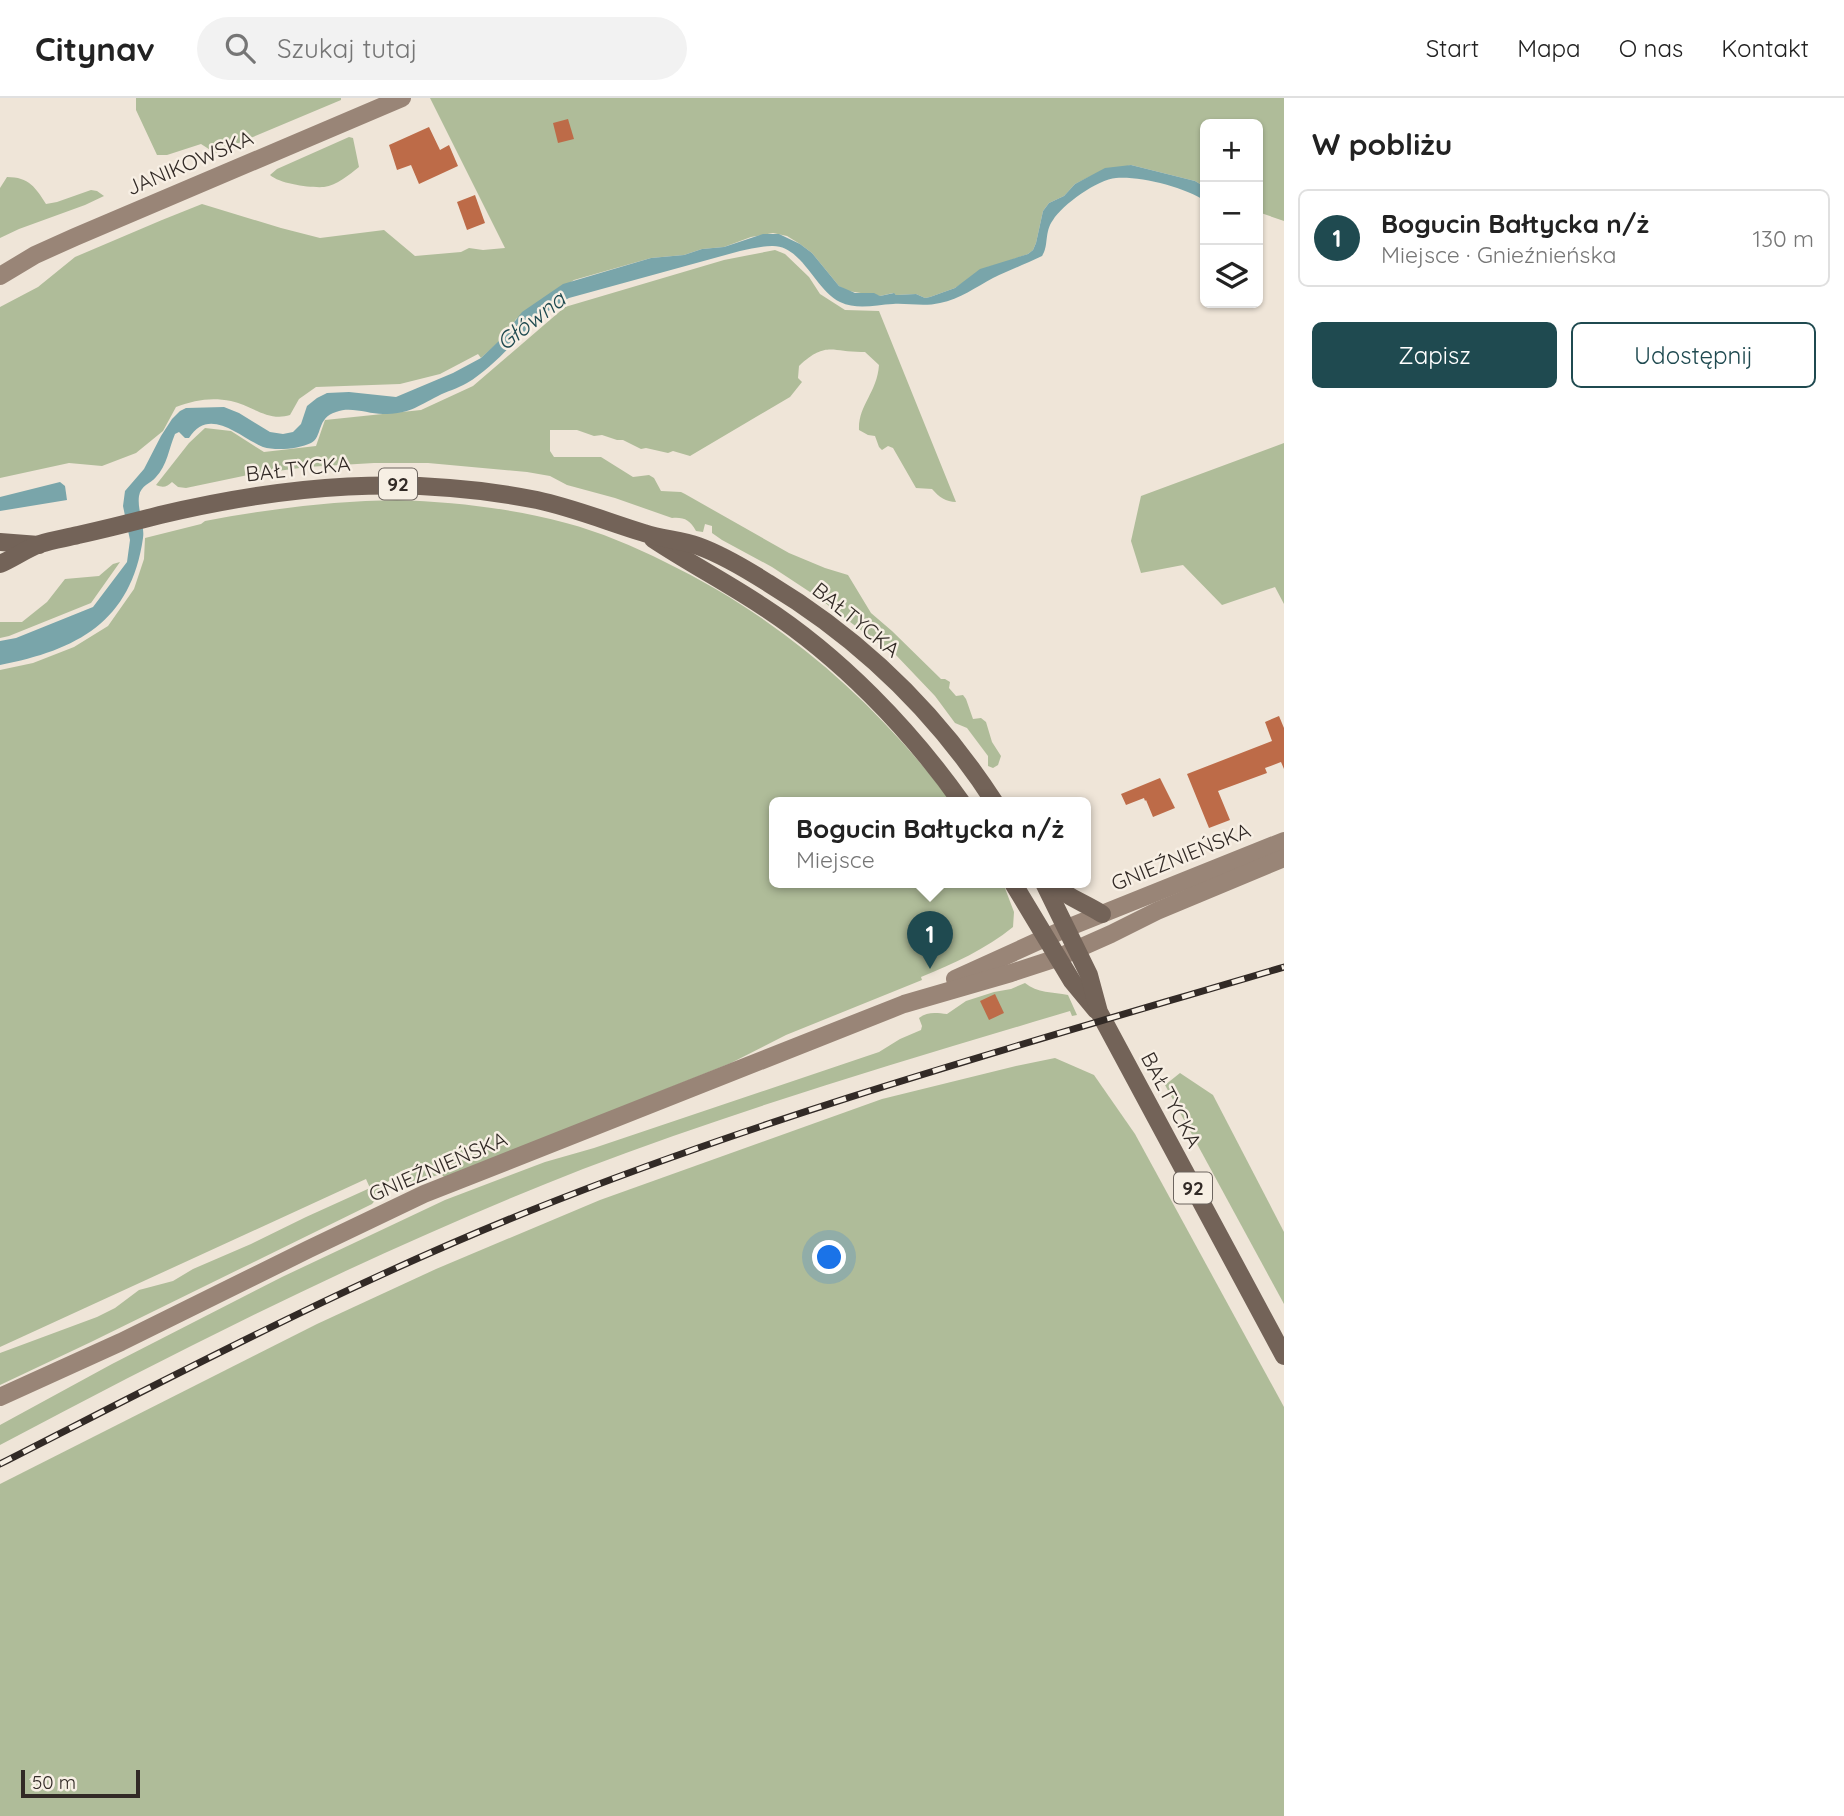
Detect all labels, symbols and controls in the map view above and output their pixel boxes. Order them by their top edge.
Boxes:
search box [197,17,687,80]
text: Citynav [35,28,155,69]
icon: search [221,29,259,67]
text: Szukaj tutaj [277,32,418,65]
text: Start [1426,33,1479,63]
text: Mapa [1517,33,1581,63]
text: O nas [1619,33,1683,63]
text: Kontakt [1721,33,1809,63]
map controls [1200,119,1263,308]
button: + [1200,119,1263,182]
street label: JANIKOWSKA [122,124,257,200]
text: W pobliżu [1312,125,1452,163]
button: − [1200,182,1263,245]
text: Bogucin Bałtycka n/ż [1381,207,1649,240]
text: 1 [1333,224,1341,253]
text: 130 m [1752,224,1814,253]
text: Miejsce · Gnieźnieńska [1381,240,1617,269]
button: layers [1200,245,1263,308]
water label: Główna [490,284,572,357]
button: Zapisz [1312,322,1557,388]
button: Udostępnij [1571,322,1816,388]
street label: BAŁTYCKA [244,450,351,486]
road number: 92 [379,468,417,500]
street label: BAŁTYCKA [808,576,906,662]
popup [769,797,1091,888]
text: Bogucin Bałtycka n/ż [796,812,1064,845]
street label: GNIEŹNIEŃSKA [1107,816,1254,896]
text: Miejsce [796,845,875,874]
pin: 1 [907,911,953,969]
street label: BAŁTYCKA [1136,1047,1208,1152]
street label: GNIEŹNIEŃSKA [364,1125,511,1207]
road number: 92 [1174,1172,1212,1204]
your location [812,1240,846,1274]
scale bar [21,1767,140,1799]
text: 50 m [32,1770,76,1794]

